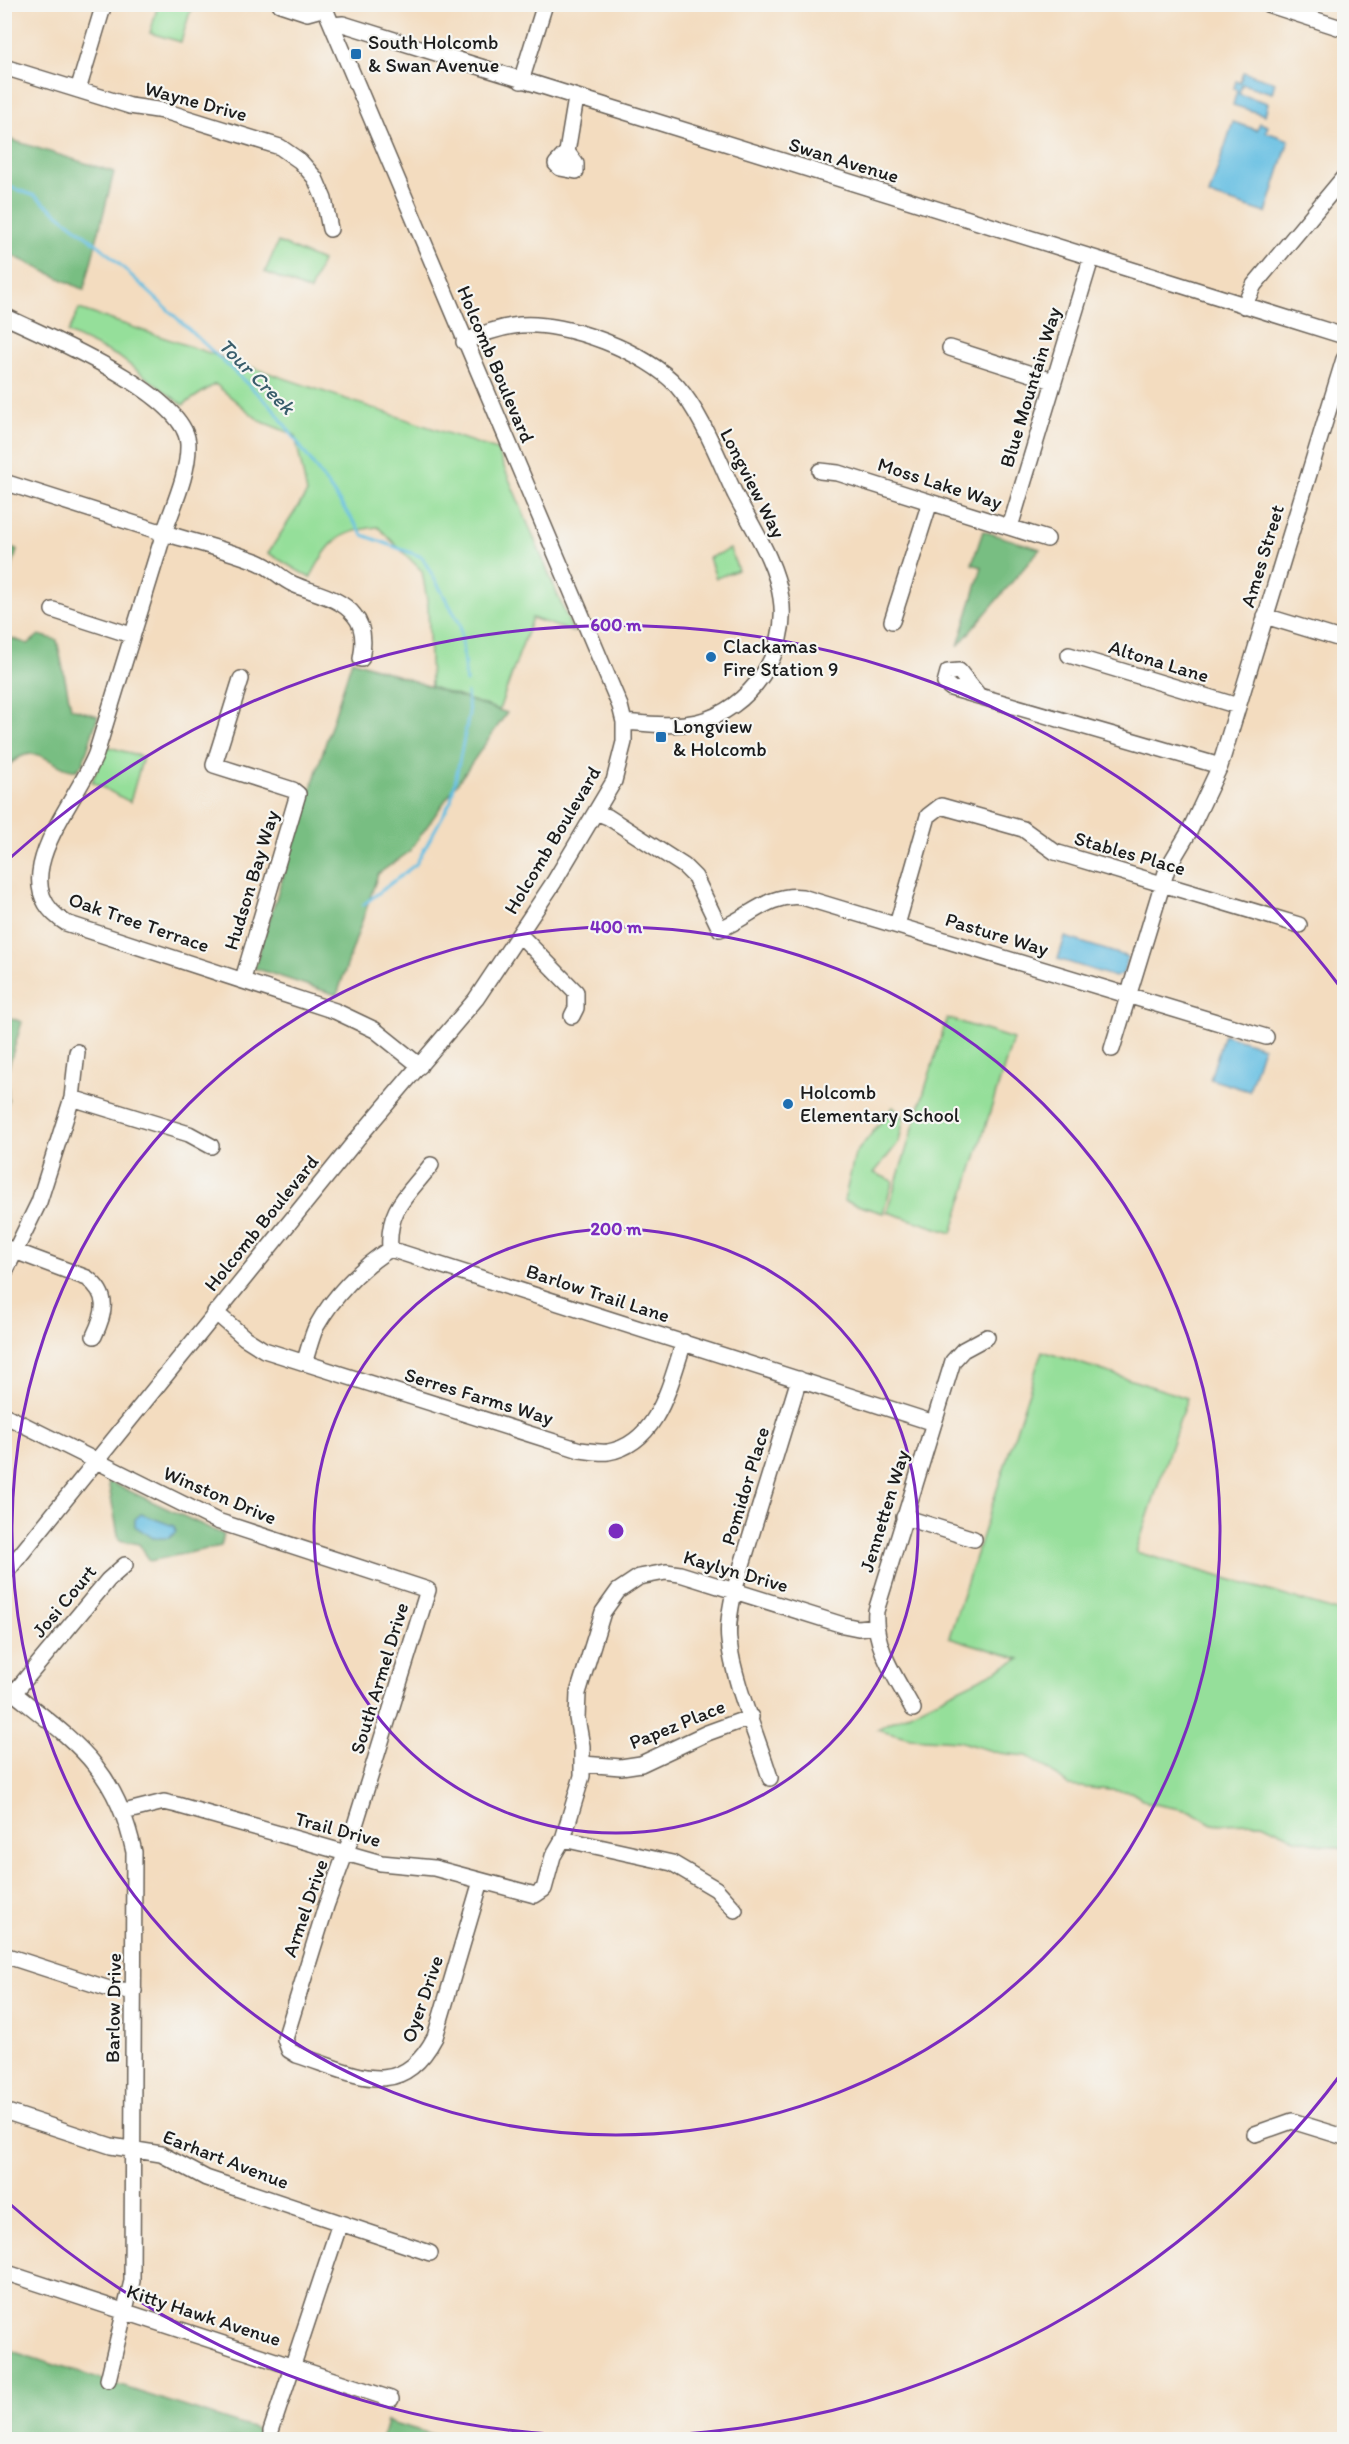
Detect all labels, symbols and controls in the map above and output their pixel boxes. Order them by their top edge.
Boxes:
place label: South Holcomb & Swan Avenue [368,30,499,77]
marker: South Holcomb & Swan Avenue [349,47,363,61]
street label: Wayne Drive [142,76,250,126]
street label: Swan Avenue [786,132,902,188]
street label: Holcomb Boulevard [452,282,540,446]
street label: Blue Mountain Way [994,303,1066,470]
water label: Tour Creek [214,333,301,420]
street label: Longview Way [715,424,791,543]
street label: Moss Lake Way [875,452,1006,515]
street label: Ames Street [1235,501,1289,610]
text: 600 m [591,614,642,636]
place label: Clackamas Fire Station 9 [723,634,838,681]
street label: Altona Lane [1106,634,1212,688]
marker: Clackamas Fire Station 9 [704,650,718,664]
place label: Longview & Holcomb [673,714,767,761]
marker: Longview & Holcomb [654,730,668,744]
street label: Holcomb Boulevard [498,761,606,918]
street label: Hudson Bay Way [218,807,284,953]
street label: Stables Place [1072,826,1188,880]
street label: Oak Tree Terrace [66,887,212,957]
street label: Pasture Way [943,907,1052,961]
text: 400 m [590,916,643,938]
place label: Holcomb Elementary School [800,1080,960,1127]
marker: Holcomb Elementary School [781,1097,795,1111]
street label: Holcomb Boulevard [199,1150,323,1296]
text: 200 m [591,1218,642,1240]
street label: Barlow Trail Lane [523,1258,673,1328]
street label: Serres Farms Way [402,1362,557,1430]
street label: Pomidor Place [716,1424,774,1548]
street label: Jennetten Way [854,1446,914,1575]
street label: Winston Drive [160,1460,280,1530]
centre of rings [606,1521,626,1541]
street label: Kaylyn Drive [681,1545,791,1597]
street label: Josi Court [27,1560,101,1642]
street label: South Armel Drive [345,1599,413,1757]
street label: Papez Place [626,1694,728,1754]
street label: Trail Drive [292,1806,384,1852]
street label: Armel Drive [277,1856,333,1960]
street label: Oyer Drive [396,1952,448,2046]
street label: Barlow Drive [100,1953,126,2063]
street label: Earhart Avenue [160,2124,292,2194]
street label: Kitty Hawk Avenue [124,2279,284,2351]

